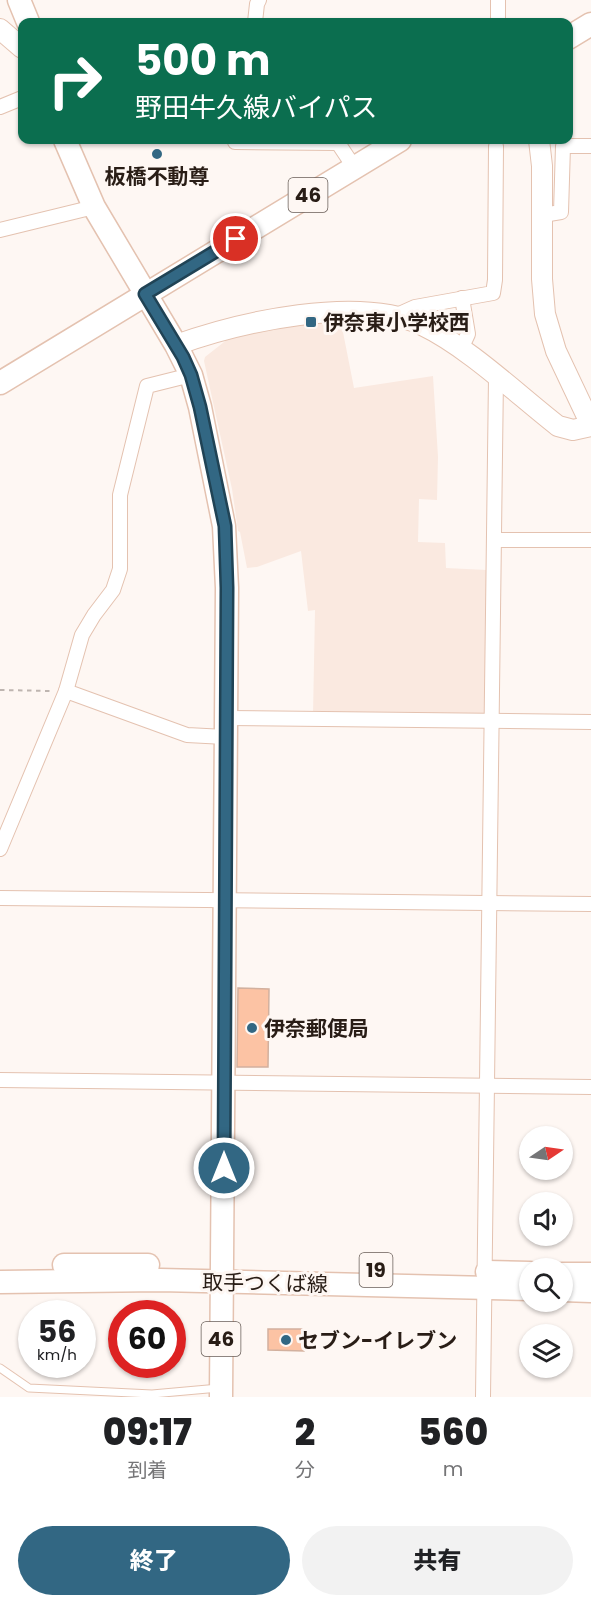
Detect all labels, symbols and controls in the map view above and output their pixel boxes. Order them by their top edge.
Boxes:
text: 500 m [135,31,270,90]
icon: right [36,42,114,120]
text: 野田牛久線バイパス [135,89,377,126]
marker: 板橋不動尊 [150,147,164,161]
place label: 板橋不動尊 [105,162,210,191]
road number: 46 [288,178,328,212]
pin [210,213,261,264]
icon: arrive [219,222,252,255]
place label: 伊奈東小学校西 [323,308,470,337]
marker: 伊奈東小学校西 [304,315,318,329]
place label: 伊奈郵便局 [264,1014,369,1043]
marker: 伊奈郵便局 [245,1021,259,1035]
north arrow [519,1126,573,1180]
map controls [519,1126,573,1378]
position arrow [192,1136,256,1200]
button: sound [519,1192,573,1246]
road number: 19 [360,1253,392,1287]
button: search [519,1258,573,1312]
street label: 取手つくば線 [202,1267,328,1299]
speed limit sign: 60 [108,1300,186,1378]
text: 56 [38,1310,76,1353]
road number: 46 [202,1322,240,1356]
button: layers [519,1324,573,1378]
place label: セブン-イレブン [298,1326,457,1355]
marker: セブン-イレブン [279,1333,293,1347]
text: km/h [37,1344,77,1365]
text: 09:17 [103,1407,192,1458]
text: 2 [295,1407,315,1458]
text: 560 [418,1407,488,1458]
text: m [443,1455,463,1483]
text: 到着 [127,1456,167,1484]
text: 分 [295,1456,315,1484]
button: 終了 [18,1526,290,1595]
button: 共有 [302,1526,573,1595]

